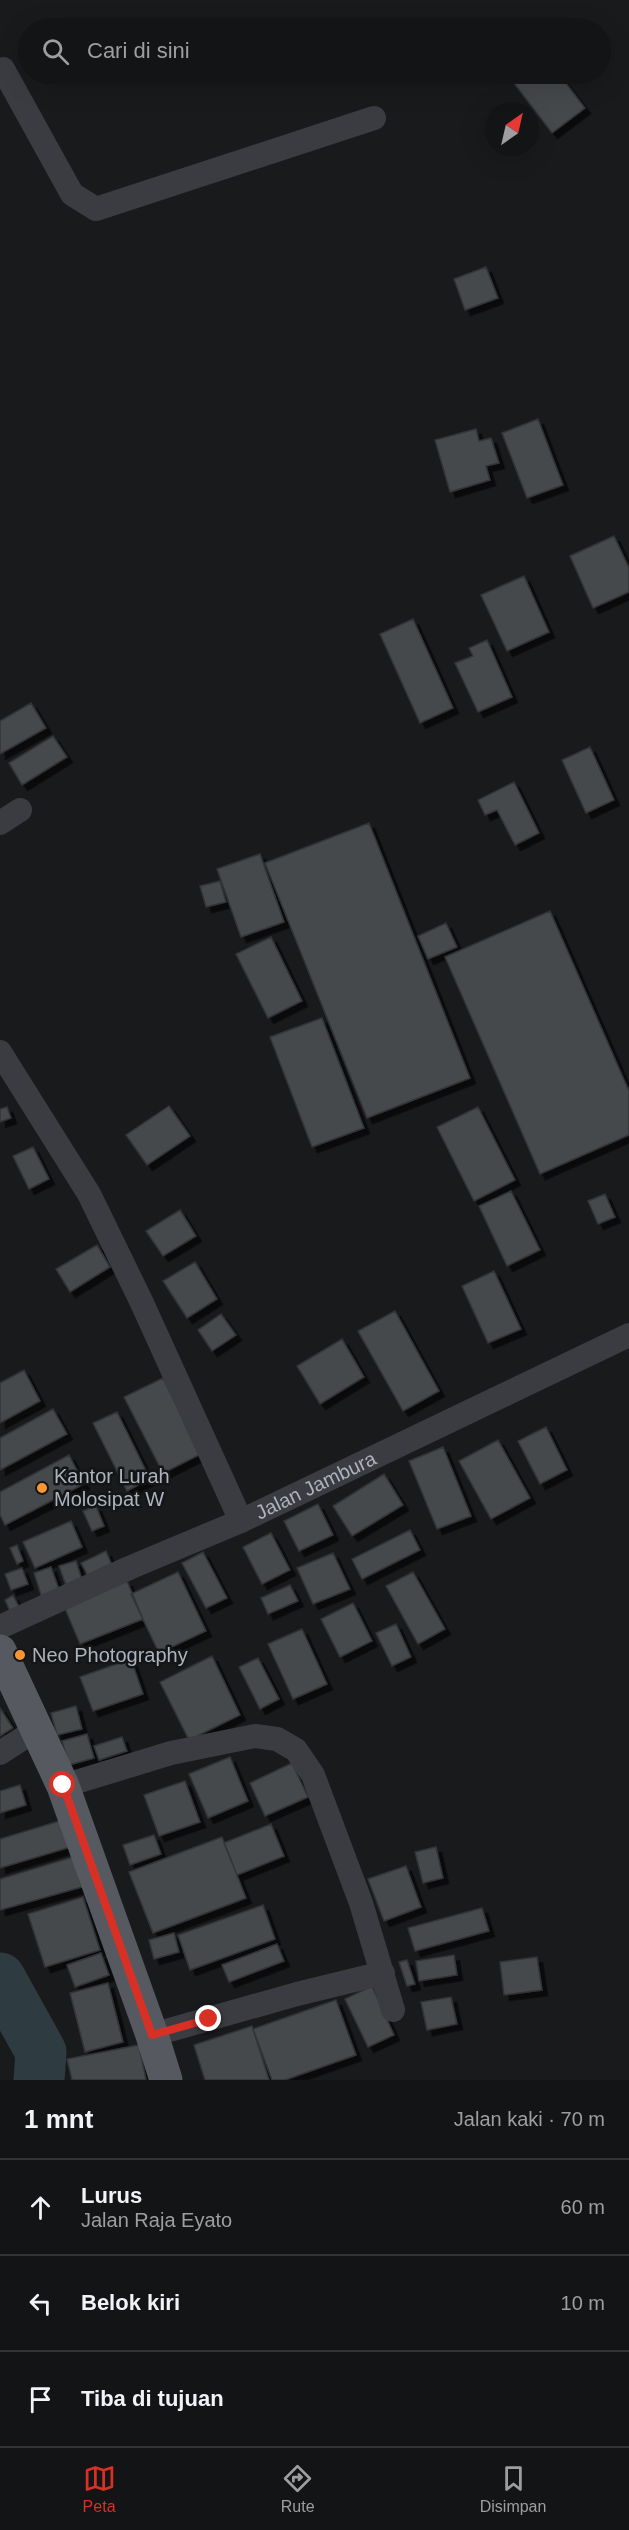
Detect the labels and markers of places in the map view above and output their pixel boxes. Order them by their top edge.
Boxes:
place label: Kantor Lurah Molosipat W [54,1465,170,1510]
marker: Kantor Lurah Molosipat W [35,1481,49,1495]
place label: Neo Photography [32,1644,188,1666]
marker: Neo Photography [13,1648,27,1662]

